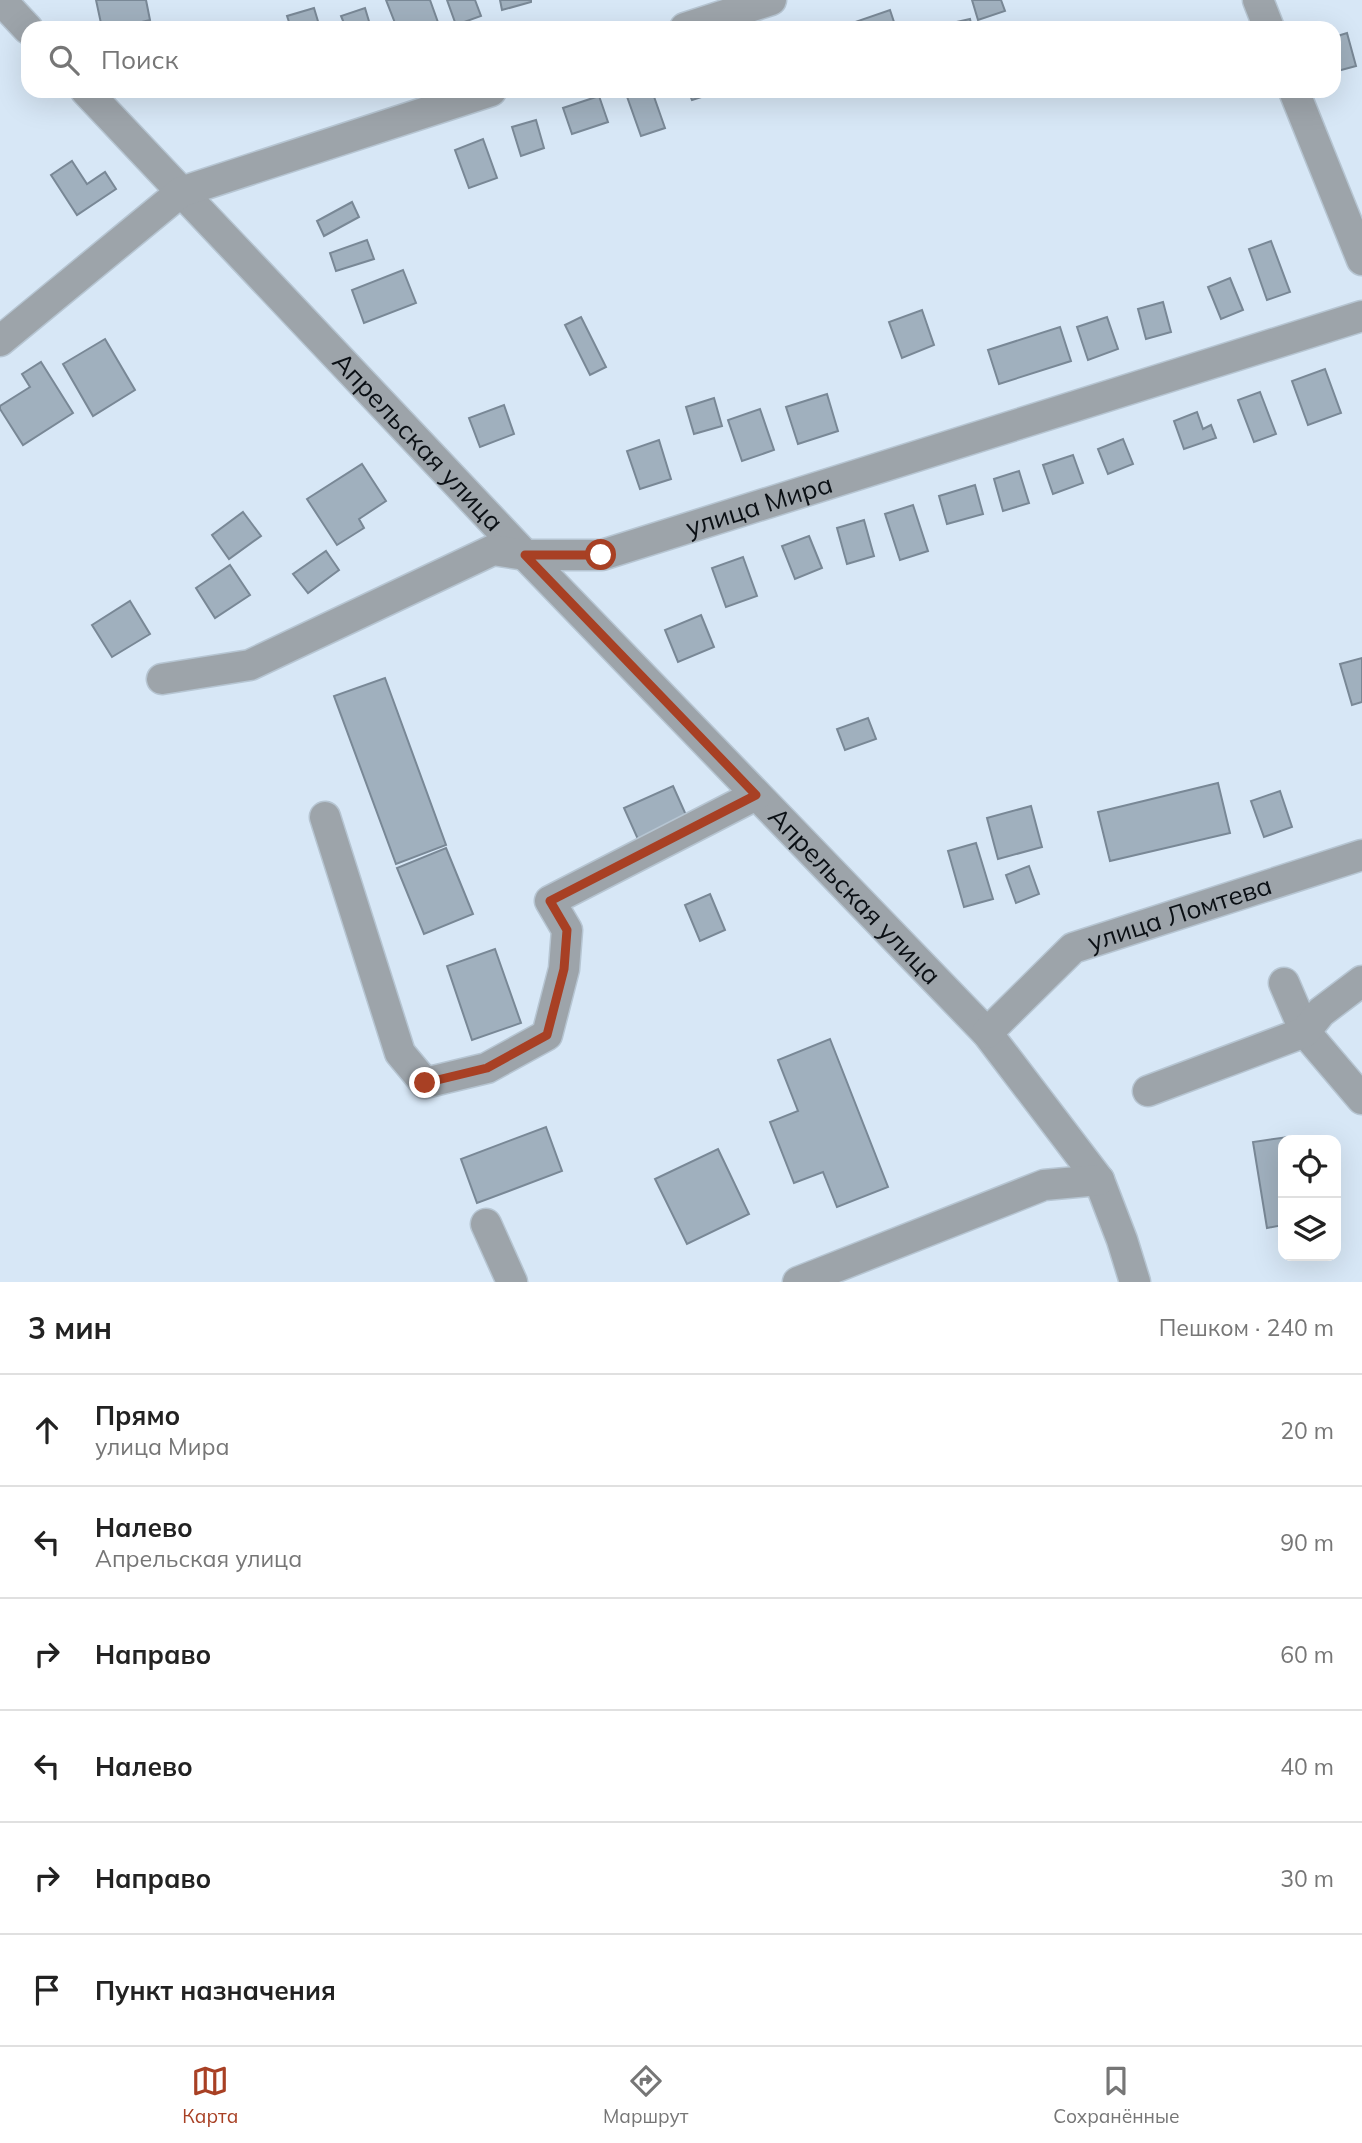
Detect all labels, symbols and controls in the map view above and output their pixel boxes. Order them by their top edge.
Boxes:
search box [21,21,1341,98]
icon: search [45,41,83,79]
text: Поиск [101,43,179,76]
street label: Апрельская улица [326,345,511,538]
street label: улица Мира [681,467,836,544]
route start [585,539,616,570]
street label: Апрельская улица [762,800,948,991]
street label: улица Ломтева [1083,868,1276,958]
route end [409,1067,440,1098]
map controls [1278,1135,1341,1261]
button: locate [1278,1135,1341,1198]
button: layers [1278,1198,1341,1261]
text: 3 мин [28,1309,112,1347]
text: Пешком · 240 m [1159,1313,1334,1342]
text: Прямо [95,1399,180,1432]
icon: ahead [28,1411,66,1449]
text: 20 m [1280,1416,1334,1445]
text: улица Мира [95,1432,230,1461]
text: Налево [95,1511,193,1544]
icon: left [28,1523,66,1561]
text: 90 m [1280,1528,1334,1557]
text: Апрельская улица [95,1544,302,1573]
icon: right [28,1635,66,1673]
text: Направо [95,1638,211,1671]
text: 60 m [1280,1640,1334,1669]
icon: left [28,1747,66,1785]
text: Налево [95,1750,193,1783]
text: 40 m [1280,1752,1334,1781]
icon: right [28,1859,66,1897]
text: Направо [95,1862,211,1895]
text: 30 m [1280,1864,1334,1893]
icon: arrive [28,1971,66,2009]
text: Пункт назначения [95,1974,336,2007]
tab: Карта [182,2062,238,2128]
tab: Маршрут [603,2062,688,2128]
tab: Сохранённые [1053,2062,1180,2128]

